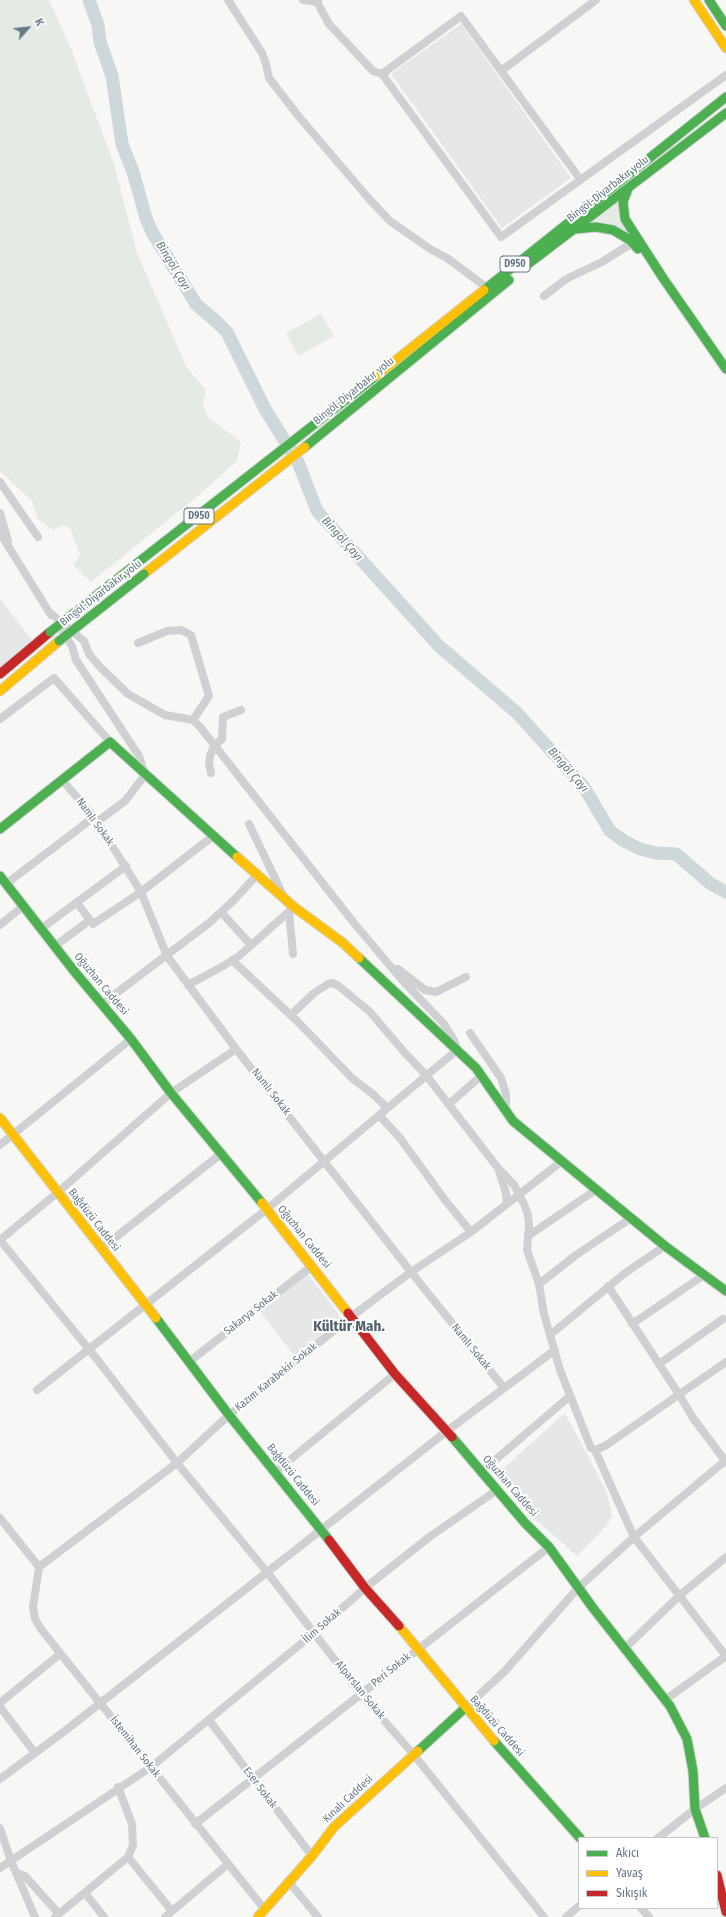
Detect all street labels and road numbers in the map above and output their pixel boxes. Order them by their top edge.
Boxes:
street label: Bingöl-Diyarbakır yolu [564,153,652,225]
road number: D950 [500,256,530,272]
street label: Bingöl-Diyarbakır yolu [311,354,397,428]
road number: D950 [184,508,214,524]
street label: Bingöl-Diyarbakır yolu [57,557,145,629]
street label: Namlı Sokak [73,796,117,848]
street label: Oğuzhan Caddesi [71,950,131,1018]
street label: Namlı Sokak [249,1066,293,1118]
street label: Bağdüzü Caddesi [65,1186,123,1254]
street label: Oğuzhan Caddesi [275,1203,333,1271]
street label: Sakarya Sokak [222,1288,280,1338]
street label: Namlı Sokak [448,1321,494,1373]
street label: Kazım Karabekir Sokak [232,1340,320,1414]
street label: Bağdüzü Caddesi [264,1441,322,1509]
street label: Oğuzhan Caddesi [480,1453,540,1519]
street label: İlim Sokak [300,1606,344,1646]
street label: Peri Sokak [369,1650,413,1690]
street label: Alparslan Sokak [332,1658,388,1722]
street label: Bağdüzü Caddesi [467,1693,527,1759]
street label: İstemihan Sokak [107,1714,163,1780]
street label: Eser Sokak [240,1765,280,1811]
street label: Kınalı Caddesi [320,1773,376,1825]

